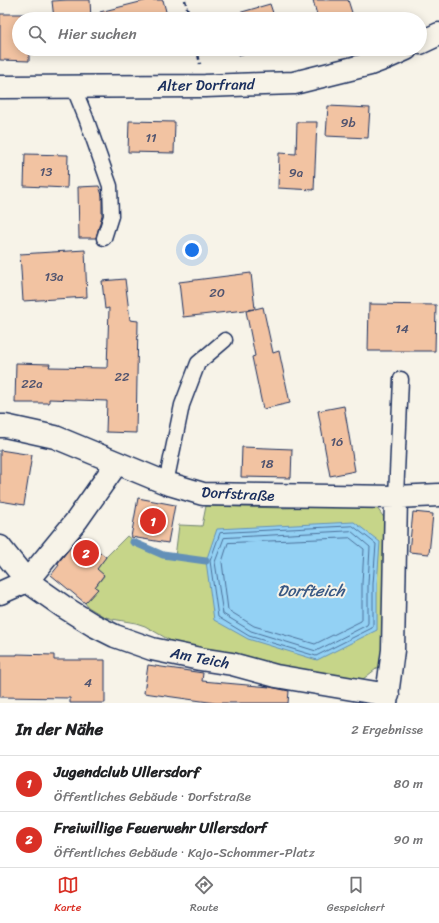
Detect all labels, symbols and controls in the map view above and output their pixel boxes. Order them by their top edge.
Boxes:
search box [12,12,427,56]
text: Hier suchen [58,21,137,47]
icon: search [26,23,48,45]
street label: Alter Dorfrand [156,71,256,99]
house number: 9b [340,111,356,134]
house number: 11 [145,126,157,149]
house number: 13 [40,160,52,183]
house number: 9a [289,161,304,184]
your location [182,240,202,260]
house number: 13a [44,265,64,288]
house number: 20 [209,281,225,304]
house number: 14 [395,317,409,340]
house number: 22 [114,365,130,388]
house number: 22a [21,372,43,395]
house number: 16 [331,430,343,453]
house number: 18 [260,452,274,475]
street label: Dorfstraße [201,479,275,509]
pin: 1 [140,506,166,536]
pin: 2 [73,538,99,568]
water label: Dorfteich [278,576,346,605]
street label: Am Teich [167,639,232,676]
house number: 4 [84,671,92,694]
text: In der Nähe [16,714,103,744]
text: 2 Ergebnisse [351,718,423,741]
text: Jugendclub Ullersdorf [54,759,200,785]
text: 1 [26,772,32,795]
text: 80 m [394,772,423,795]
text: Öffentliches Gebäude · Dorfstraße [54,785,251,808]
text: Freiwillige Feuerwehr Ullersdorf [54,815,267,841]
text: 2 [25,828,33,851]
text: 90 m [393,828,423,851]
text: Öffentliches Gebäude · Kajo-Schommer-Platz [54,841,315,864]
tab: Karte [54,874,81,917]
tab: Route [190,874,218,917]
tab: Gespeichert [327,874,385,917]

